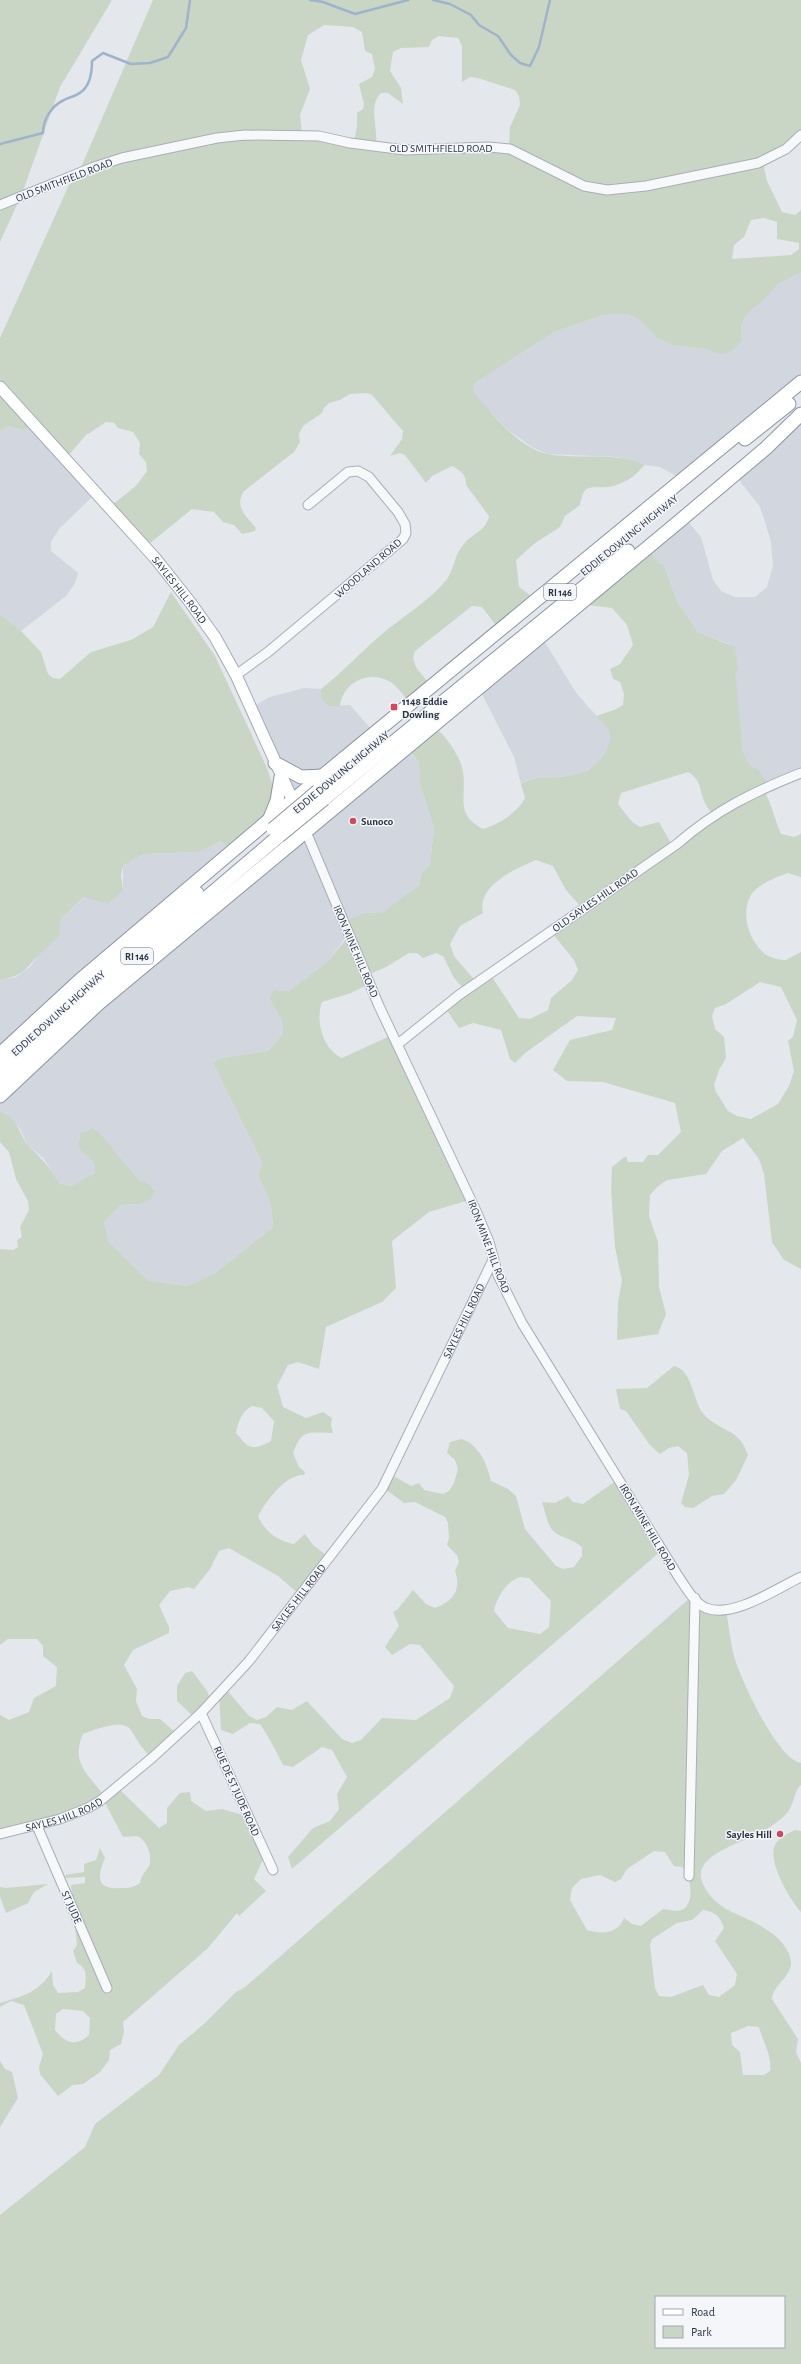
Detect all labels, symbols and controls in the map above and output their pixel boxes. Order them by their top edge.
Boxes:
street label: OLD SMITHFIELD ROAD [390,143,492,154]
street label: OLD SMITHFIELD ROAD [14,157,114,204]
street label: EDDIE DOWLING HIGHWAY [578,493,680,578]
street label: WOODLAND ROAD [333,537,404,600]
street label: SAYLES HILL ROAD [150,554,208,626]
road number: RI 146 [544,584,576,600]
place label: 1148 Eddie Dowling [402,696,448,720]
marker: 1148 Eddie Dowling [389,702,399,712]
street label: EDDIE DOWLING HIGHWAY [291,729,392,816]
marker: Sunoco [348,816,358,826]
place label: Sunoco [361,816,394,827]
street label: OLD SAYLES HILL ROAD [550,867,640,934]
street label: IRON MINE HILL ROAD [331,903,380,999]
road number: RI 146 [121,948,153,964]
street label: EDDIE DOWLING HIGHWAY [9,968,107,1058]
street label: IRON MINE HILL ROAD [466,1198,511,1294]
street label: SAYLES HILL ROAD [441,1282,487,1360]
street label: IRON MINE HILL ROAD [617,1482,678,1573]
street label: SAYLES HILL ROAD [269,1562,328,1633]
street label: RUE DE ST JUDE ROAD [212,1745,261,1838]
street label: SAYLES HILL ROAD [24,1796,105,1833]
place label: Sayles Hill [726,1829,772,1840]
marker: Sayles Hill [775,1829,785,1839]
street label: ST JUDE [59,1889,84,1926]
legend [655,2296,785,2348]
text: Road [691,2306,715,2318]
text: Park [691,2326,712,2338]

